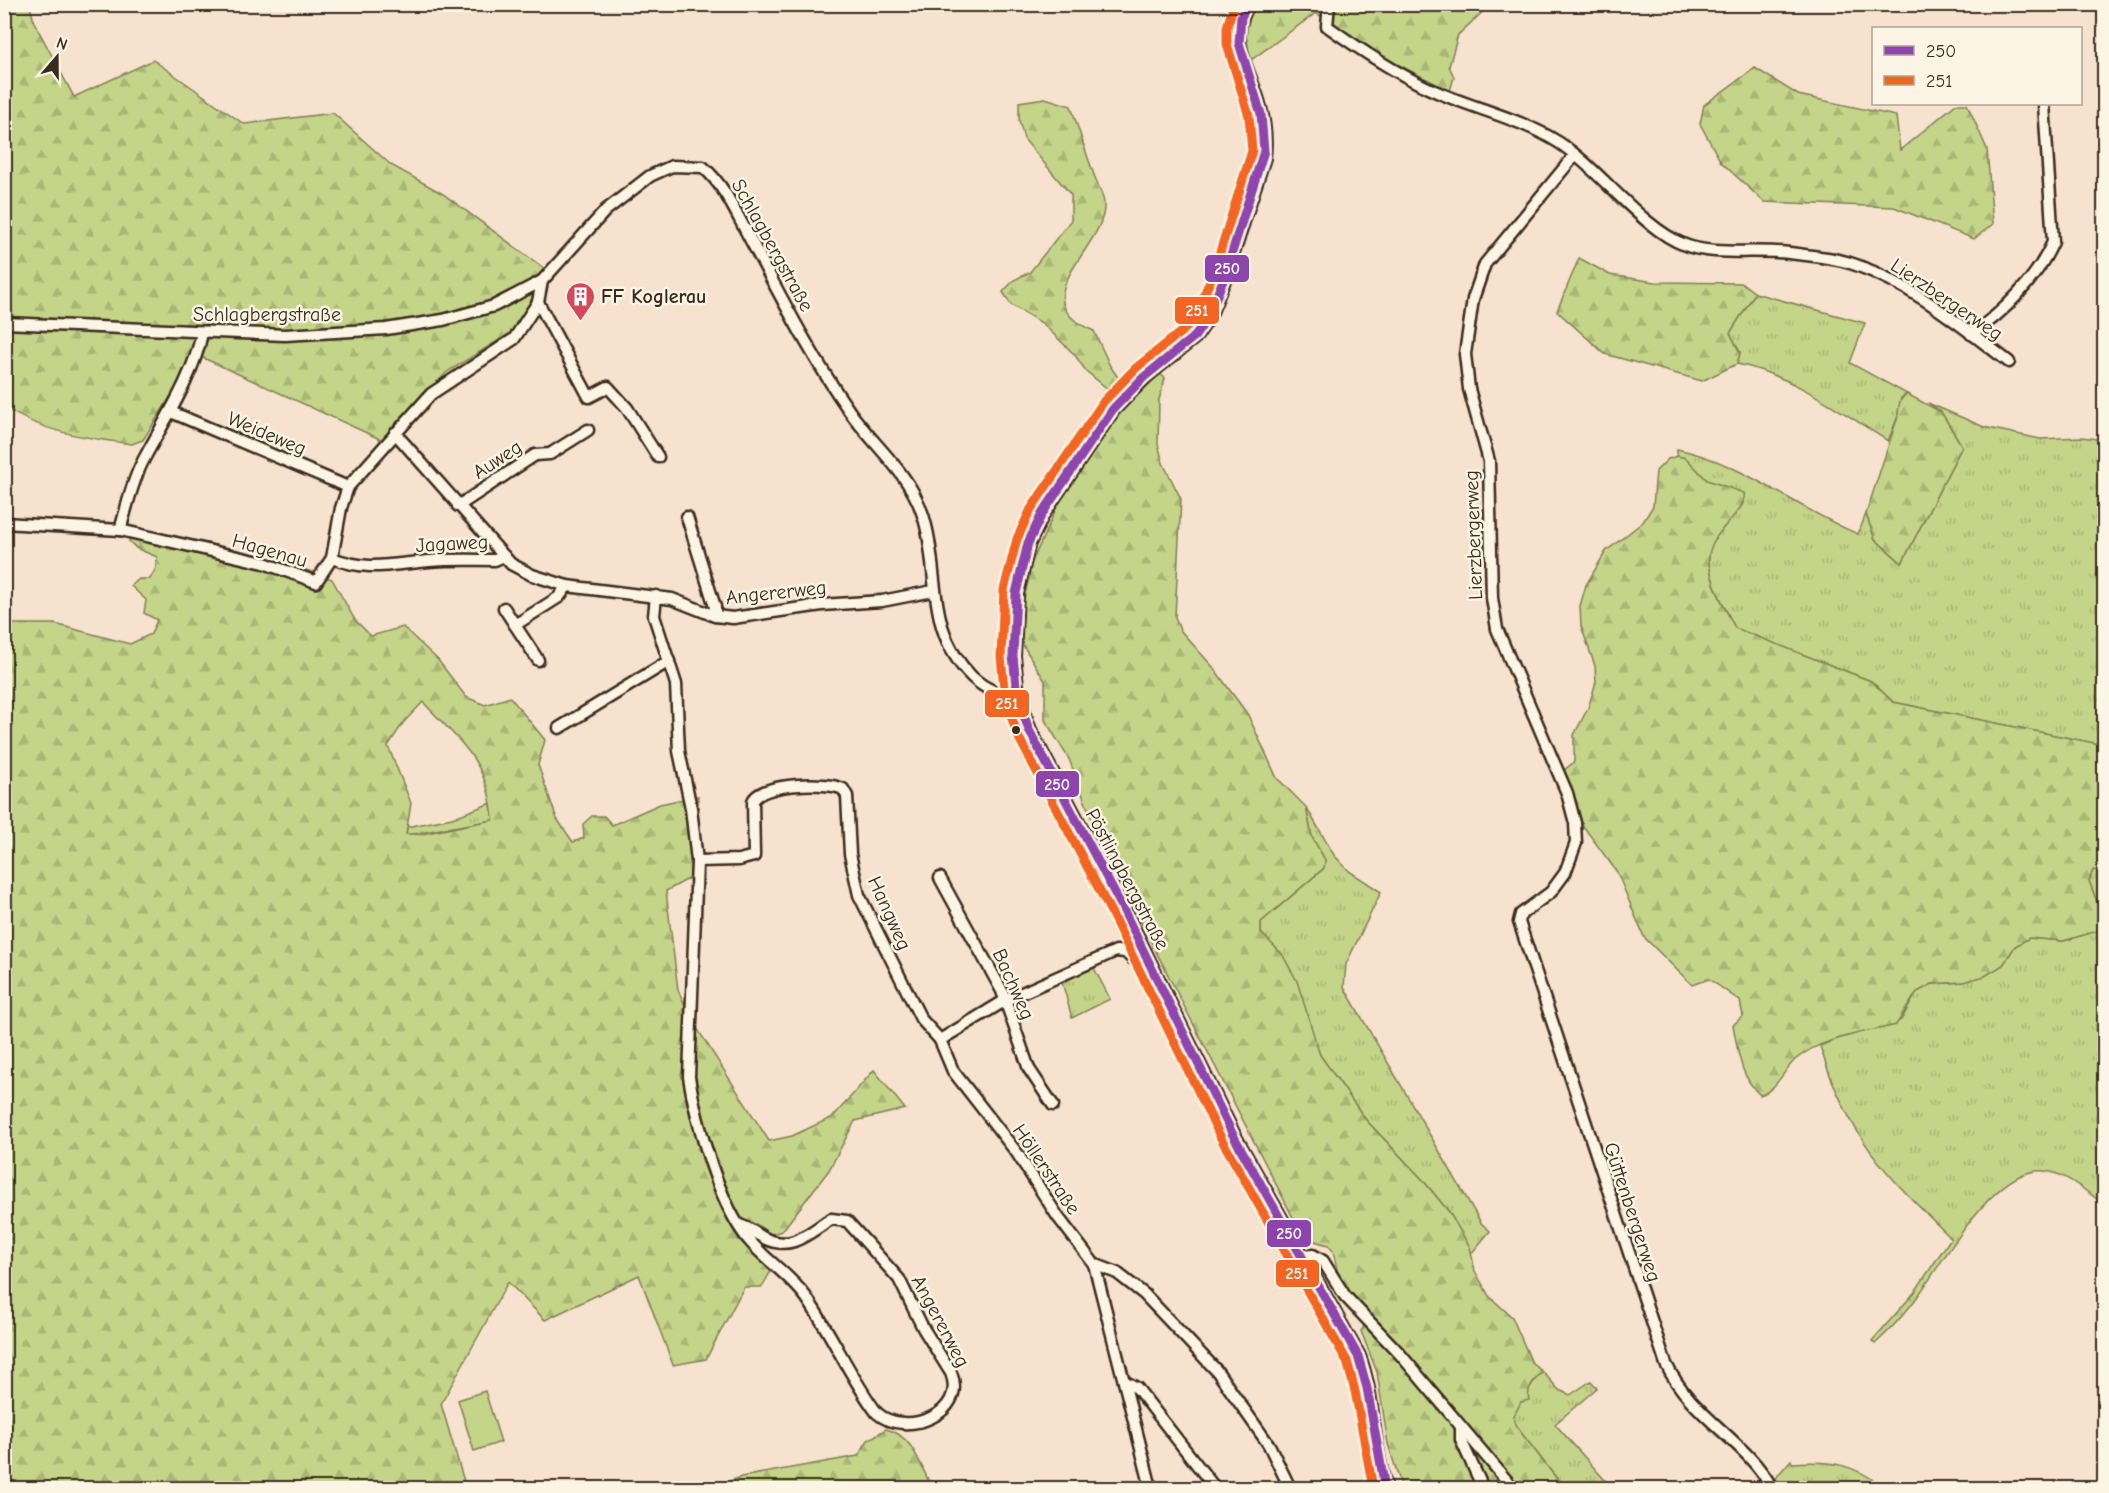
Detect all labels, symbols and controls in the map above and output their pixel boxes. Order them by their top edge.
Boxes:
north arrow [27,27,87,87]
legend [1872,27,2082,105]
text: N [54,34,70,54]
text: 250 [1926,41,1956,62]
text: 251 [1926,71,1952,92]
street label: Schlagbergstraße [727,175,818,315]
line badge: 250 [1204,254,1250,283]
street label: Lierzbergerweg [1886,254,2007,345]
text: 250 [1214,260,1240,278]
building icon: FF Koglerau [564,280,596,322]
place label: FF Koglerau [601,285,706,308]
line badge: 251 [1174,296,1220,325]
text: 251 [1186,302,1208,320]
street label: Schlagbergstraße [193,303,341,326]
street label: Weideweg [224,407,310,460]
street label: Auweg [468,435,526,484]
street label: Lierzbergerweg [1460,470,1487,600]
street label: Hagenau [230,529,310,572]
street label: Jagaweg [415,530,489,557]
street label: Angererweg [725,576,828,609]
line badge: 251 [984,689,1030,718]
text: 251 [996,695,1018,713]
unlabelled marker [1010,724,1022,736]
line badge: 250 [1035,770,1080,798]
text: 250 [1044,776,1070,794]
street label: Pöstlingbergstraße [1081,805,1174,954]
street label: Hangweg [863,873,916,954]
street label: Bachweg [988,945,1039,1023]
street label: Höllerstraße [1008,1120,1085,1219]
street label: Güttenbergerweg [1599,1139,1666,1285]
line badge: 250 [1266,1219,1312,1248]
text: 250 [1276,1225,1302,1243]
line badge: 251 [1275,1259,1320,1288]
text: 251 [1286,1265,1308,1283]
street label: Angererweg [907,1271,974,1371]

